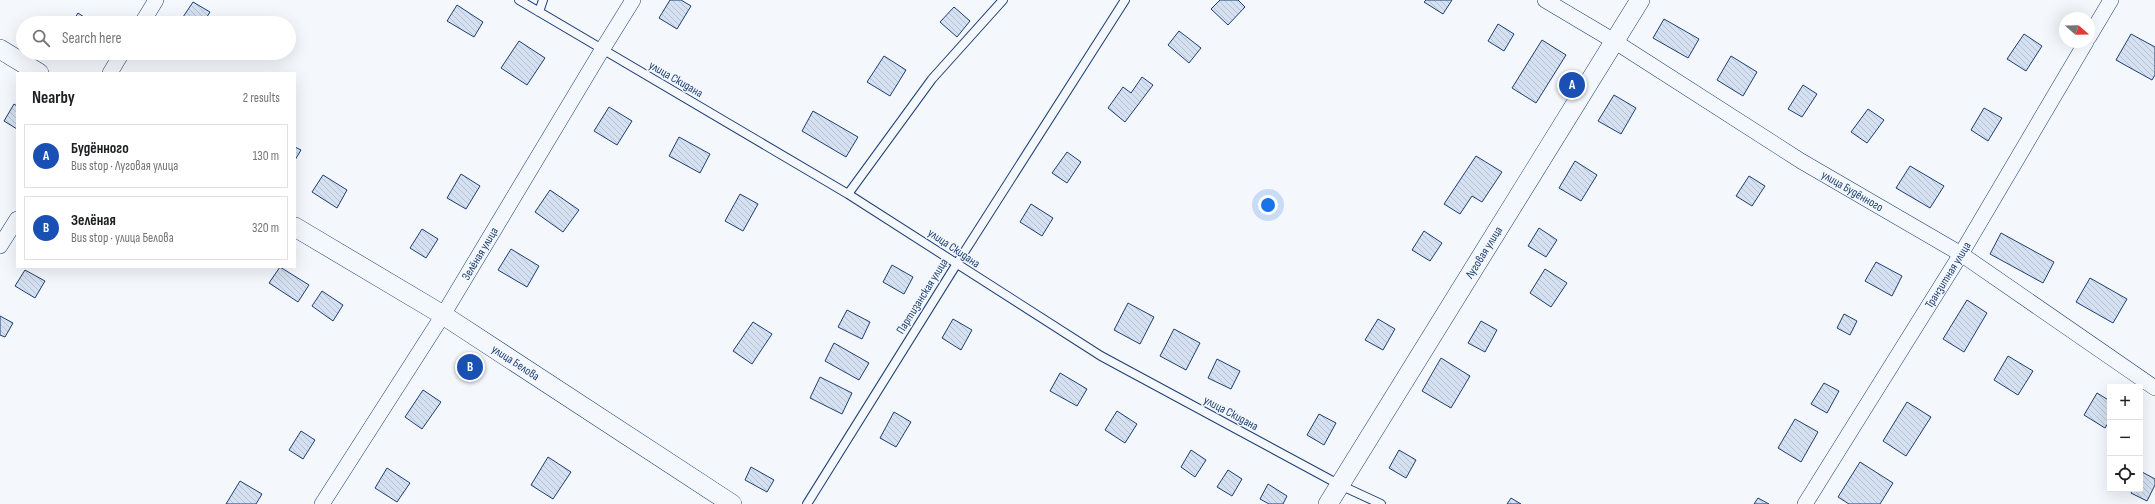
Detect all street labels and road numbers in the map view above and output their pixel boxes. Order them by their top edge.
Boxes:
street label: улица Скидана [646,58,706,101]
street label: улица Будённого [1819,167,1886,215]
street label: Луговая улица [1462,223,1506,282]
street label: Зелёная улица [459,224,502,283]
street label: улица Скидана [925,225,983,272]
street label: Транзитная улица [1922,239,1975,311]
street label: Партизанская улица [893,255,952,337]
street label: улица Белова [489,342,543,384]
street label: улица Скидана [1201,393,1261,434]

